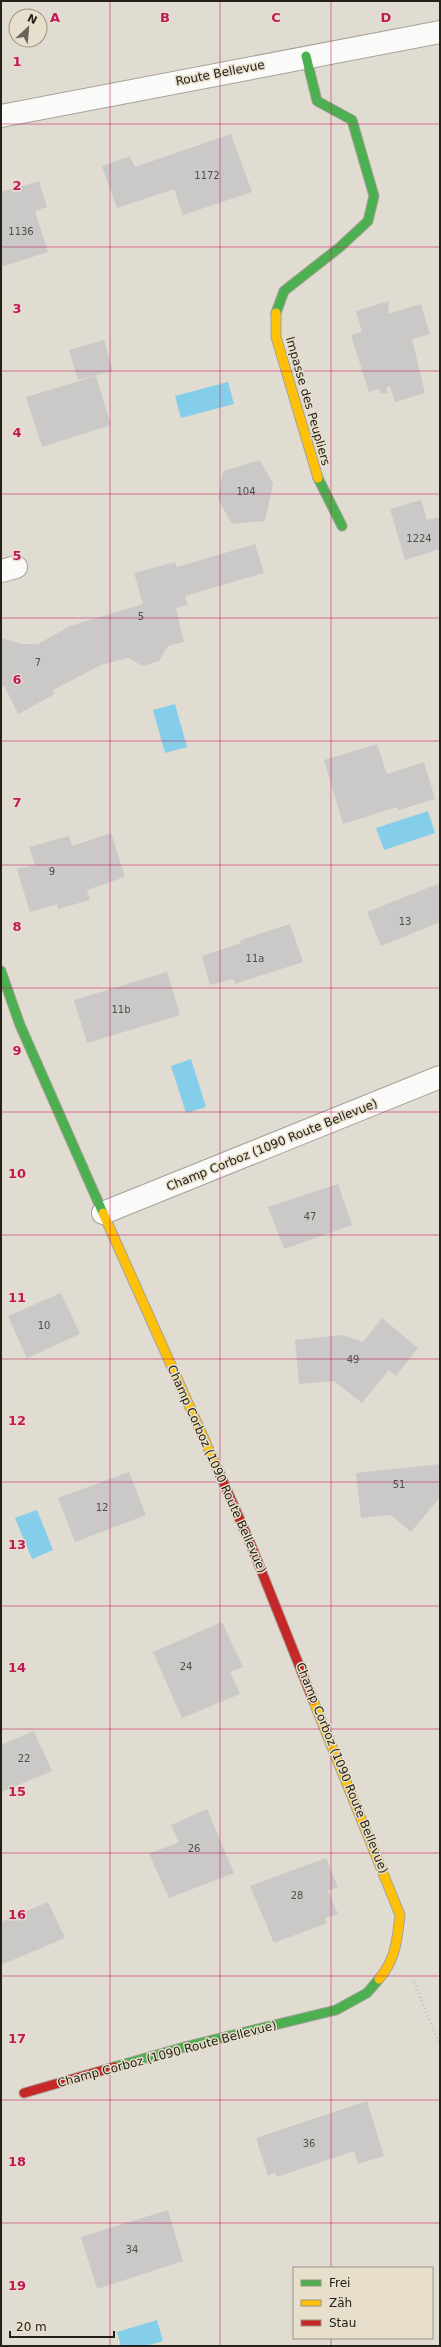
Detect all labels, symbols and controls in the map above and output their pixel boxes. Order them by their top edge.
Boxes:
north arrow [8,8,48,48]
text: A [50,10,60,25]
text: B [160,10,170,25]
text: C [271,10,281,25]
text: D [381,10,392,25]
text: N [25,12,39,27]
text: 1 [12,54,22,69]
street label: Route Bellevue [174,58,266,88]
house number: 1172 [194,170,220,181]
text: 2 [12,178,22,193]
house number: 1136 [8,226,34,237]
text: 3 [12,301,22,316]
street label: Impasse des Peupliers [283,335,333,467]
text: 4 [12,425,22,440]
house number: 104 [236,486,256,497]
house number: 1224 [406,533,432,544]
text: 5 [12,548,22,563]
house number: 5 [138,611,144,622]
house number: 7 [35,657,41,668]
text: 6 [12,672,22,687]
text: 7 [12,795,22,810]
house number: 9 [49,866,55,877]
house number: 13 [399,916,411,927]
text: 8 [12,919,22,934]
house number: 11a [246,953,264,964]
house number: 11b [111,1004,131,1015]
text: 9 [12,1043,22,1058]
street label: Champ Corboz (1090 Route Bellevue) [164,1096,380,1194]
text: 10 [8,1166,26,1181]
house number: 47 [304,1211,316,1222]
text: 11 [8,1290,26,1305]
house number: 10 [38,1320,50,1331]
house number: 49 [347,1354,359,1365]
street label: Champ Corboz (1090 Route Bellevue) [165,1363,269,1575]
text: 12 [8,1413,26,1428]
house number: 51 [393,1479,405,1490]
house number: 12 [96,1502,108,1513]
text: 13 [8,1537,26,1552]
text: 14 [8,1660,26,1675]
street label: Champ Corboz (1090 Route Bellevue) [293,1660,391,1876]
house number: 24 [180,1661,192,1672]
house number: 22 [18,1753,30,1764]
text: 15 [8,1784,26,1799]
house number: 26 [188,1843,200,1854]
house number: 28 [291,1890,303,1901]
text: 16 [8,1907,26,1922]
street label: Champ Corboz (1090 Route Bellevue) [56,2018,278,2090]
text: 17 [8,2031,26,2046]
house number: 36 [303,2138,315,2149]
text: 18 [8,2154,26,2169]
house number: 34 [126,2244,138,2255]
legend [293,2267,433,2339]
text: Frei [329,2276,350,2290]
text: 19 [8,2278,26,2293]
text: Zäh [329,2296,352,2310]
scale bar [10,2313,114,2339]
text: Stau [329,2316,356,2330]
text: 20 m [16,2320,47,2334]

